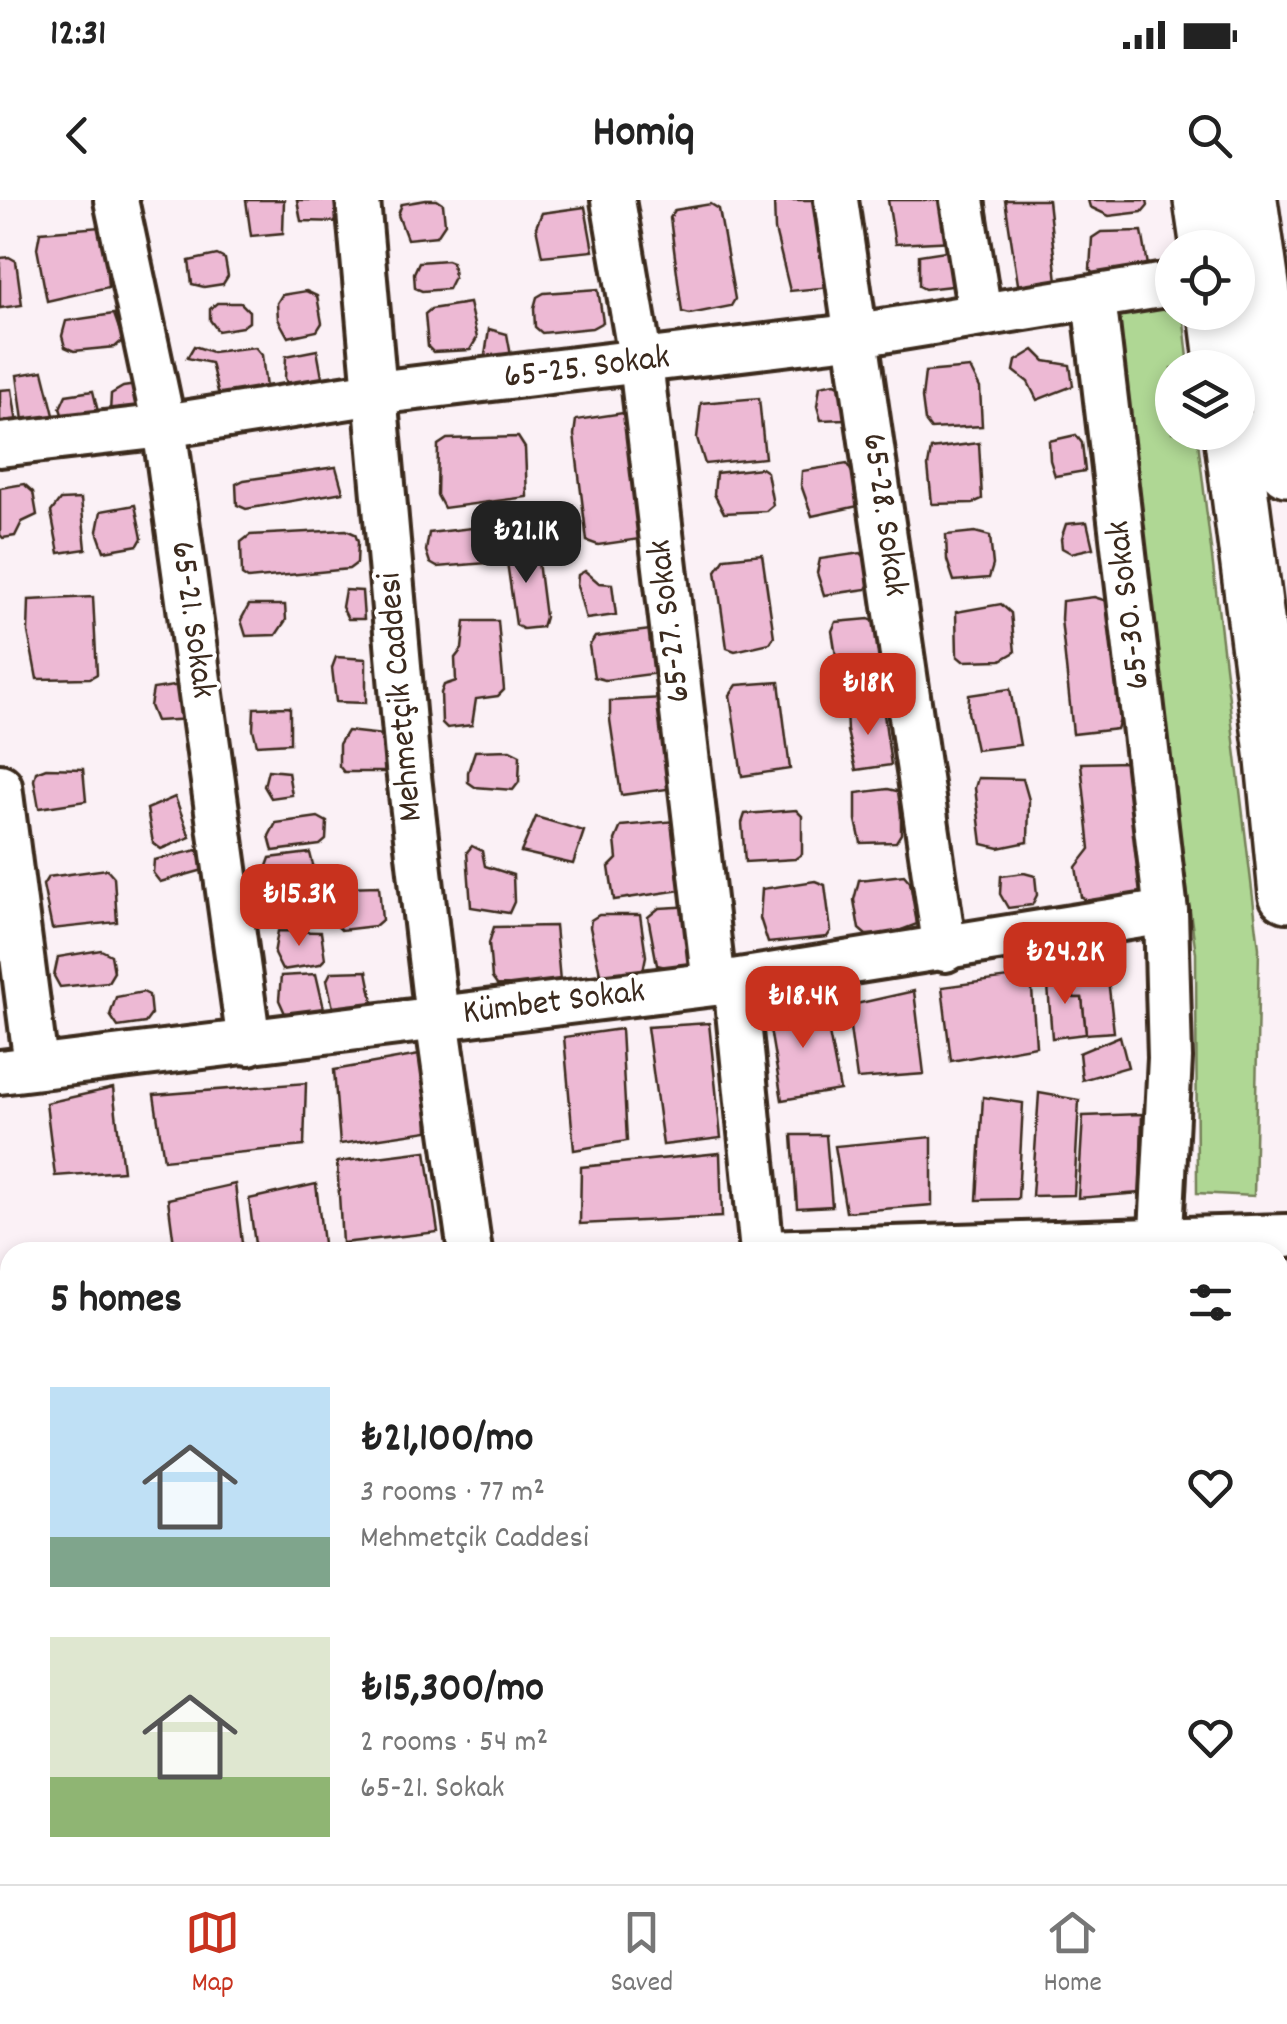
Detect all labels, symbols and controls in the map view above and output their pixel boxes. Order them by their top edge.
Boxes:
text: 12:31 [50,8,106,63]
text: Homiq [592,103,695,167]
icon: back [50,108,105,163]
icon: search [1182,108,1237,163]
map controls [1155,230,1255,450]
button: locate [1155,230,1255,330]
street label: 65-25. Sokak [501,334,673,404]
button: layers [1155,350,1255,450]
street label: 65-28. Sokak [847,430,919,600]
pin: ₺21.1K [445,501,607,586]
text: ₺21.1K [493,510,559,556]
street label: 65-30. Sokak [1095,518,1165,692]
street label: 65-27. Sokak [636,537,706,705]
street label: 65-21. Sokak [155,538,227,702]
street label: Mehmetçik Caddesi [366,570,438,824]
pin: ₺18K [809,653,927,738]
text: ₺18K [842,662,894,708]
pin: ₺15.3K [218,864,380,949]
text: ₺15.3K [262,873,336,919]
pin: ₺24.2K [984,922,1146,1007]
text: ₺24.2K [1025,931,1105,977]
pin: ₺18.4K [722,966,884,1051]
street label: Kümbet Sokak [460,968,648,1040]
text: ₺18.4K [767,975,839,1021]
text: 5 homes [50,1272,182,1332]
icon: filters [1183,1275,1238,1330]
text: ₺21,100/mo [360,1411,533,1471]
icon: home [130,1427,250,1547]
icon: heart [1183,1460,1238,1515]
text: 3 rooms · 77 m² [360,1471,545,1517]
text: Mehmetçik Caddesi [360,1517,589,1563]
text: ₺15,300/mo [360,1661,544,1721]
icon: home [130,1677,250,1797]
icon: heart [1183,1710,1238,1765]
text: 2 rooms · 54 m² [360,1721,548,1767]
text: 65-21. Sokak [360,1767,505,1813]
tab: Map [185,1905,240,2005]
tab: Saved [611,1905,673,2005]
tab: Home [1043,1905,1102,2005]

